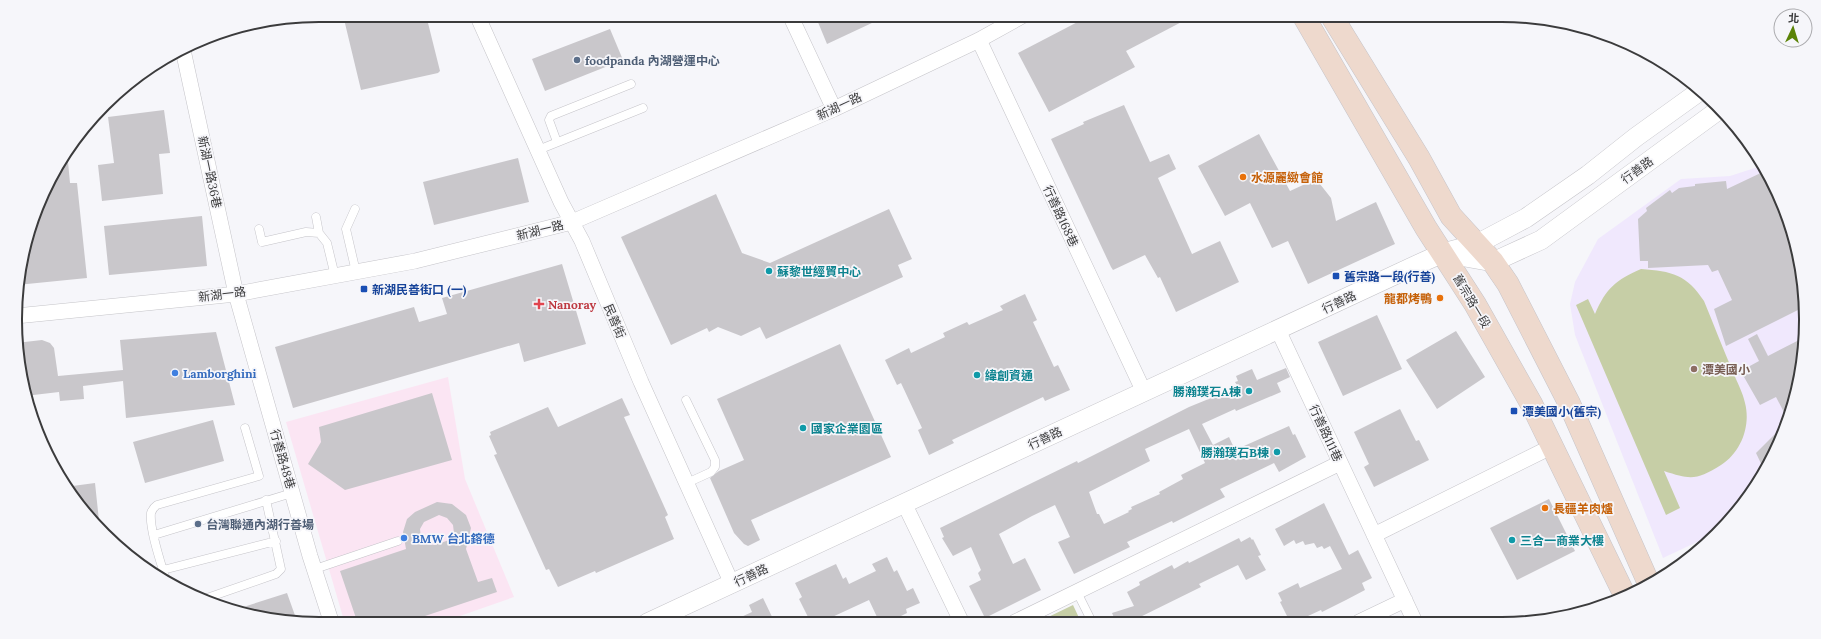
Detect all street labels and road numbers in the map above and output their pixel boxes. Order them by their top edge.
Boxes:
street label: 新湖一路 [814,89,864,123]
street label: 新湖一路36巷 [195,134,225,210]
street label: 行善路 [1618,153,1656,187]
street label: 行善路168巷 [1040,183,1082,249]
street label: 新湖一路 [515,217,565,243]
street label: 舊宗路一段 [1450,271,1494,331]
street label: 新湖一路 [197,284,247,304]
street label: 行善路 [1320,288,1358,316]
street label: 民善街 [601,301,629,341]
street label: 行善路111巷 [1306,402,1346,464]
street label: 行善路 [1026,424,1064,452]
street label: 行善路48巷 [267,427,299,491]
street label: 行善路 [732,561,770,589]

